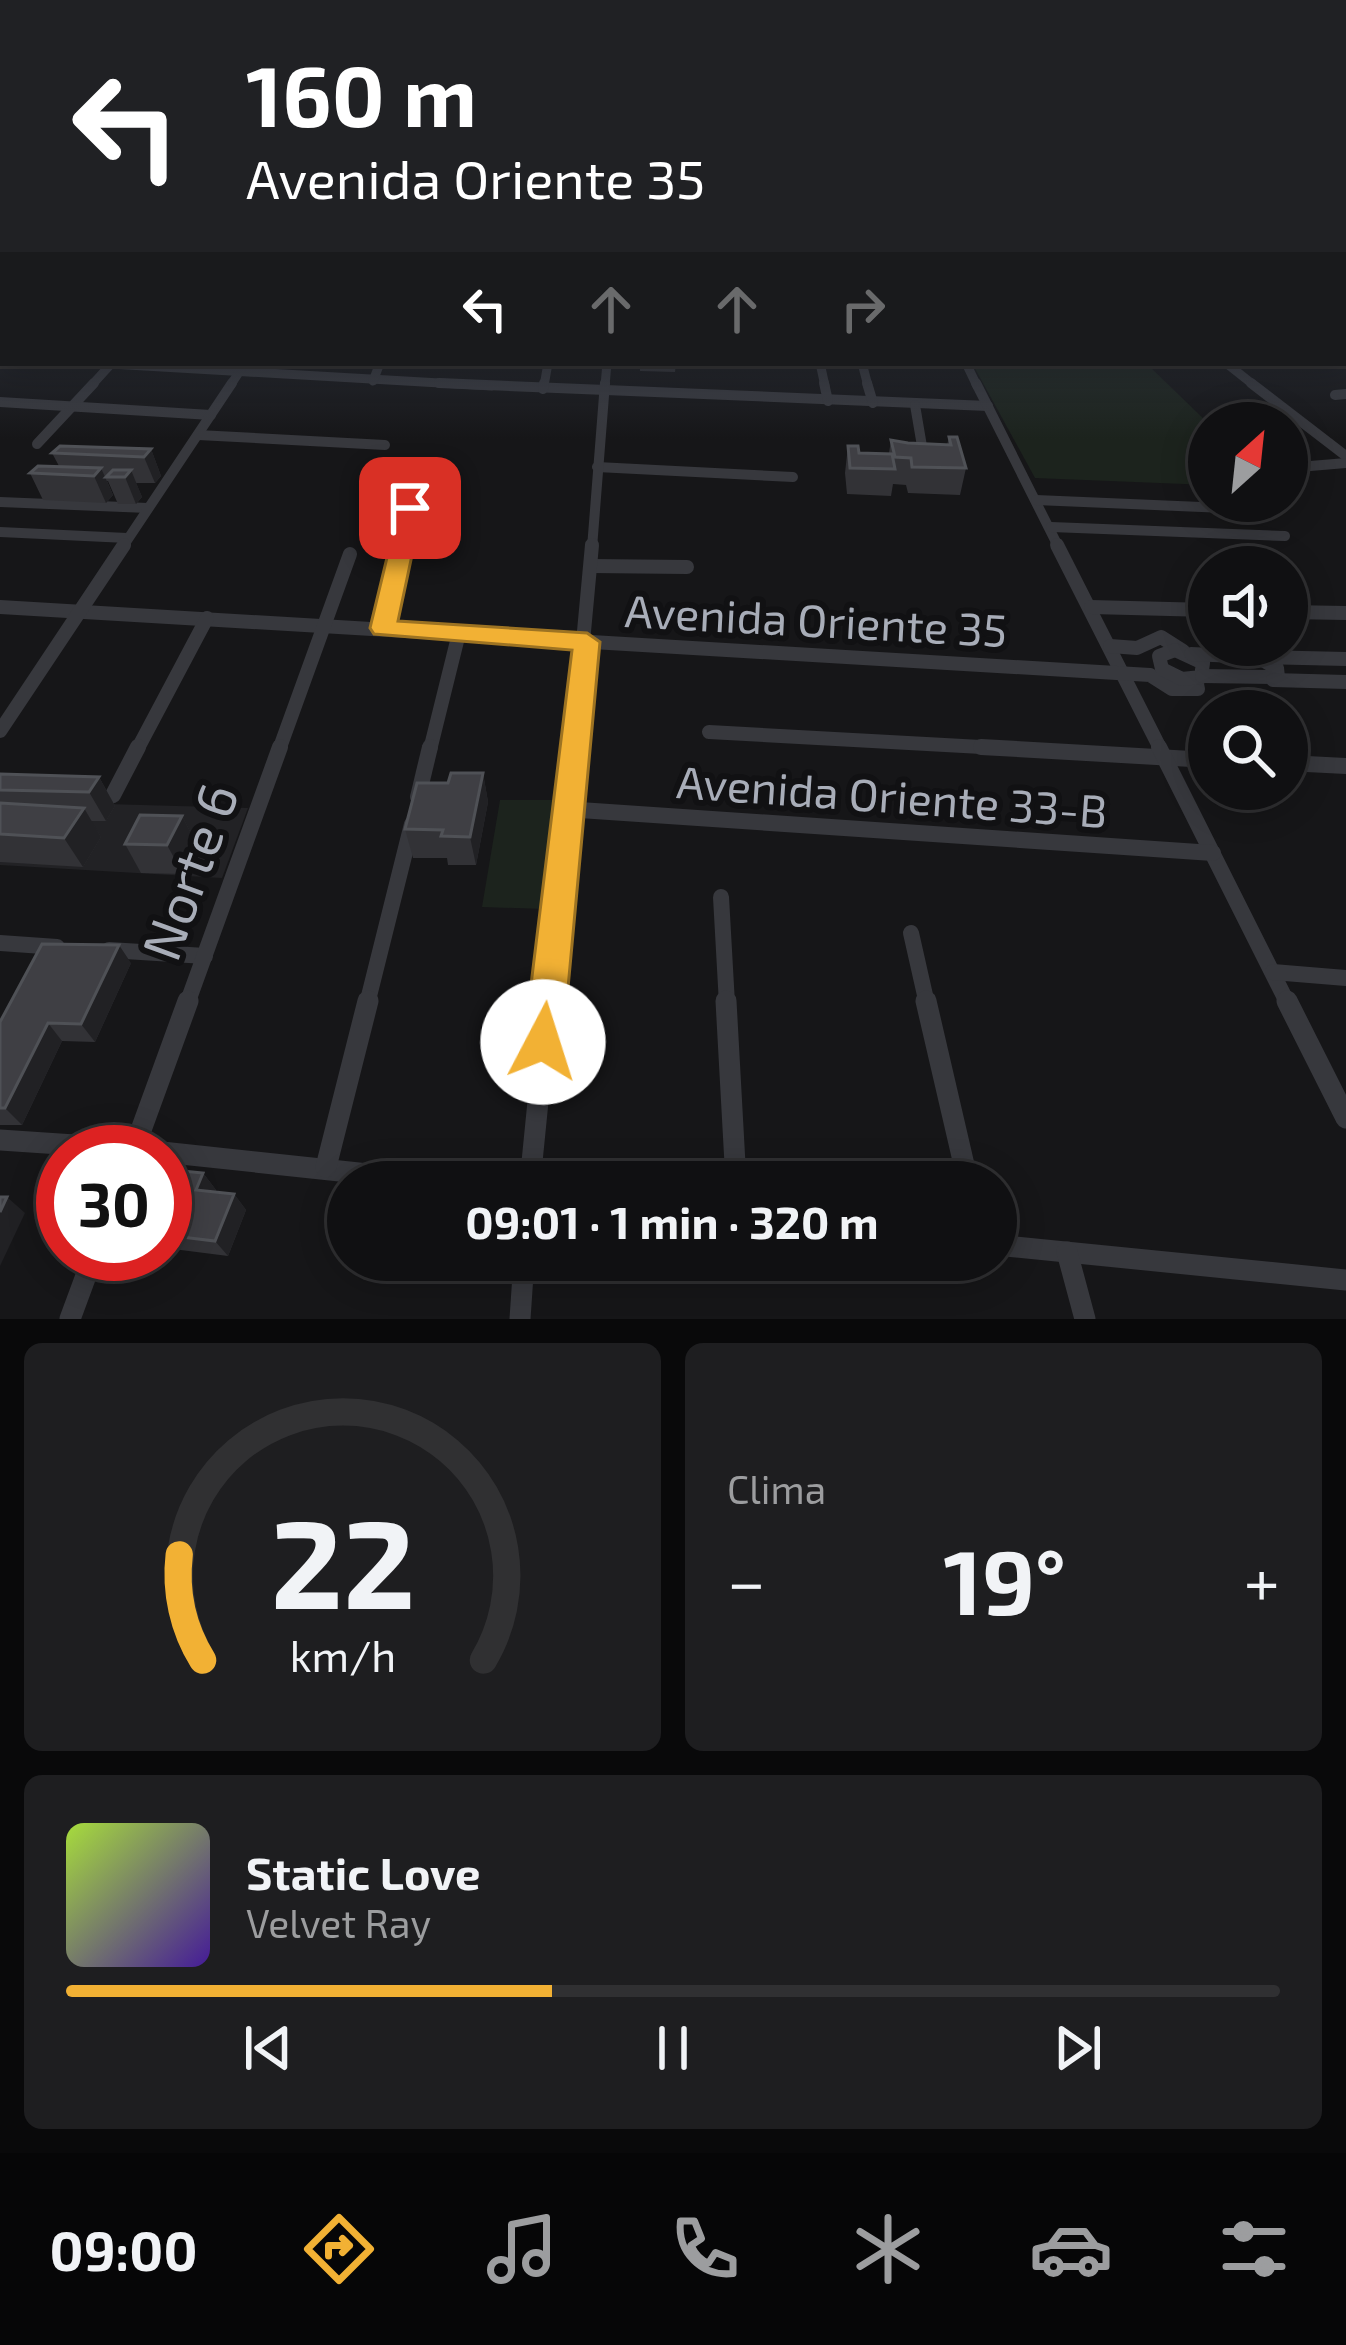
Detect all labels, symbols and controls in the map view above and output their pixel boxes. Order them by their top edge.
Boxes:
text: 160 m [246,43,477,144]
icon: left [48,48,204,204]
text: Avenida Oriente 35 [246,145,705,210]
icon: left [452,276,518,342]
icon: ahead [578,276,644,342]
icon: ahead [704,276,770,342]
icon: right [830,276,896,342]
north arrow [1188,402,1308,522]
map controls [1188,402,1308,810]
pin [359,457,461,559]
icon: arrive [377,475,443,541]
button: sound [1188,546,1308,666]
street label: Avenida Oriente 35 [623,582,1009,656]
button: search [1188,690,1308,810]
street label: Avenida Oriente 33-B [675,753,1109,837]
street label: Norte 6 [126,774,250,968]
position arrow [480,979,606,1105]
speed limit sign: 30 [36,1125,192,1281]
text: 09:01 · 1 min · 320 m [465,1194,879,1248]
text: Clima [727,1465,826,1512]
text: 22 [270,1484,415,1634]
text: 19° [943,1525,1066,1633]
text: − [727,1540,766,1619]
text: + [1244,1540,1280,1619]
text: km/h [289,1629,396,1681]
text: Static Love [246,1845,481,1899]
text: Velvet Ray [246,1899,431,1946]
icon: previous [235,2015,301,2081]
icon: pause [640,2015,706,2081]
icon: next [1045,2015,1111,2081]
icon: directions [297,2207,381,2291]
icon: music [480,2207,564,2291]
icon: phone [663,2207,747,2291]
icon: climate [846,2207,930,2291]
icon: car [1029,2207,1113,2291]
icon: filters [1212,2207,1296,2291]
text: 09:00 [50,2217,198,2282]

